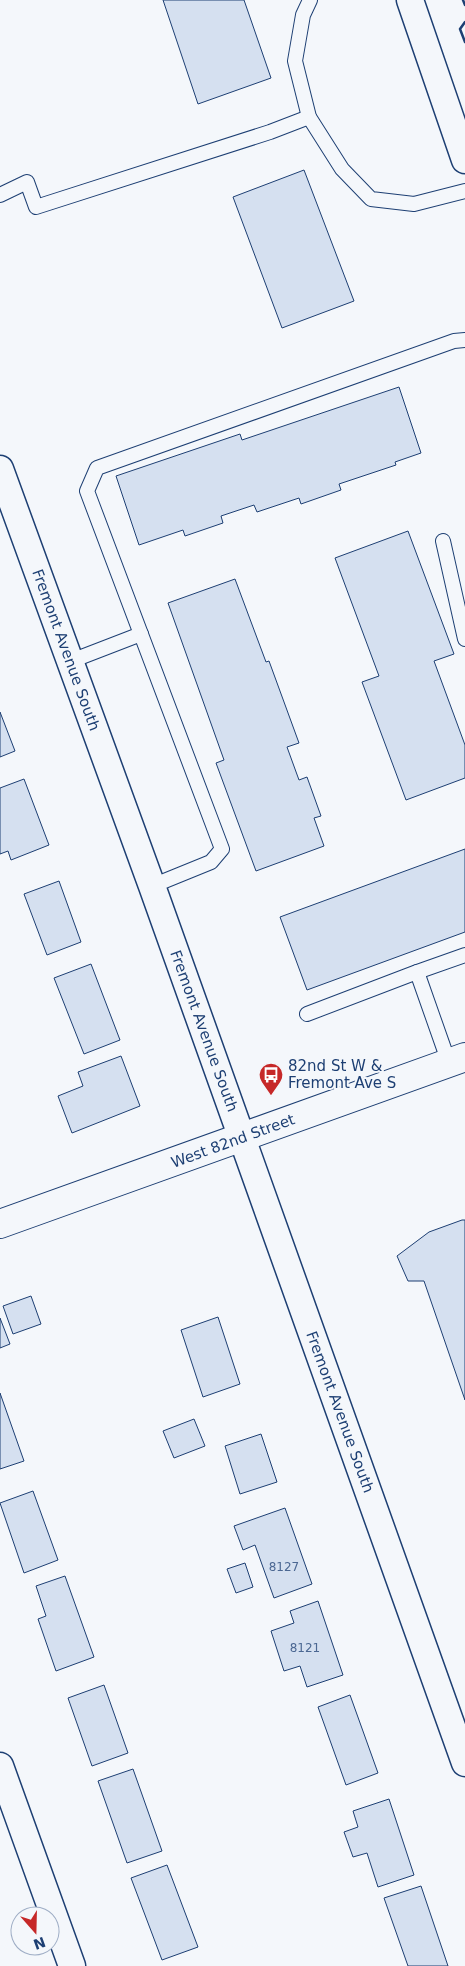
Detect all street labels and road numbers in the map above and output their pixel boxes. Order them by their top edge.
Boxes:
street label: Fremont Avenue South [28,567,104,733]
street label: Fremont Avenue South [166,948,242,1114]
street label: West 82nd Street [169,1110,297,1172]
street label: Fremont Avenue South [302,1329,378,1495]

